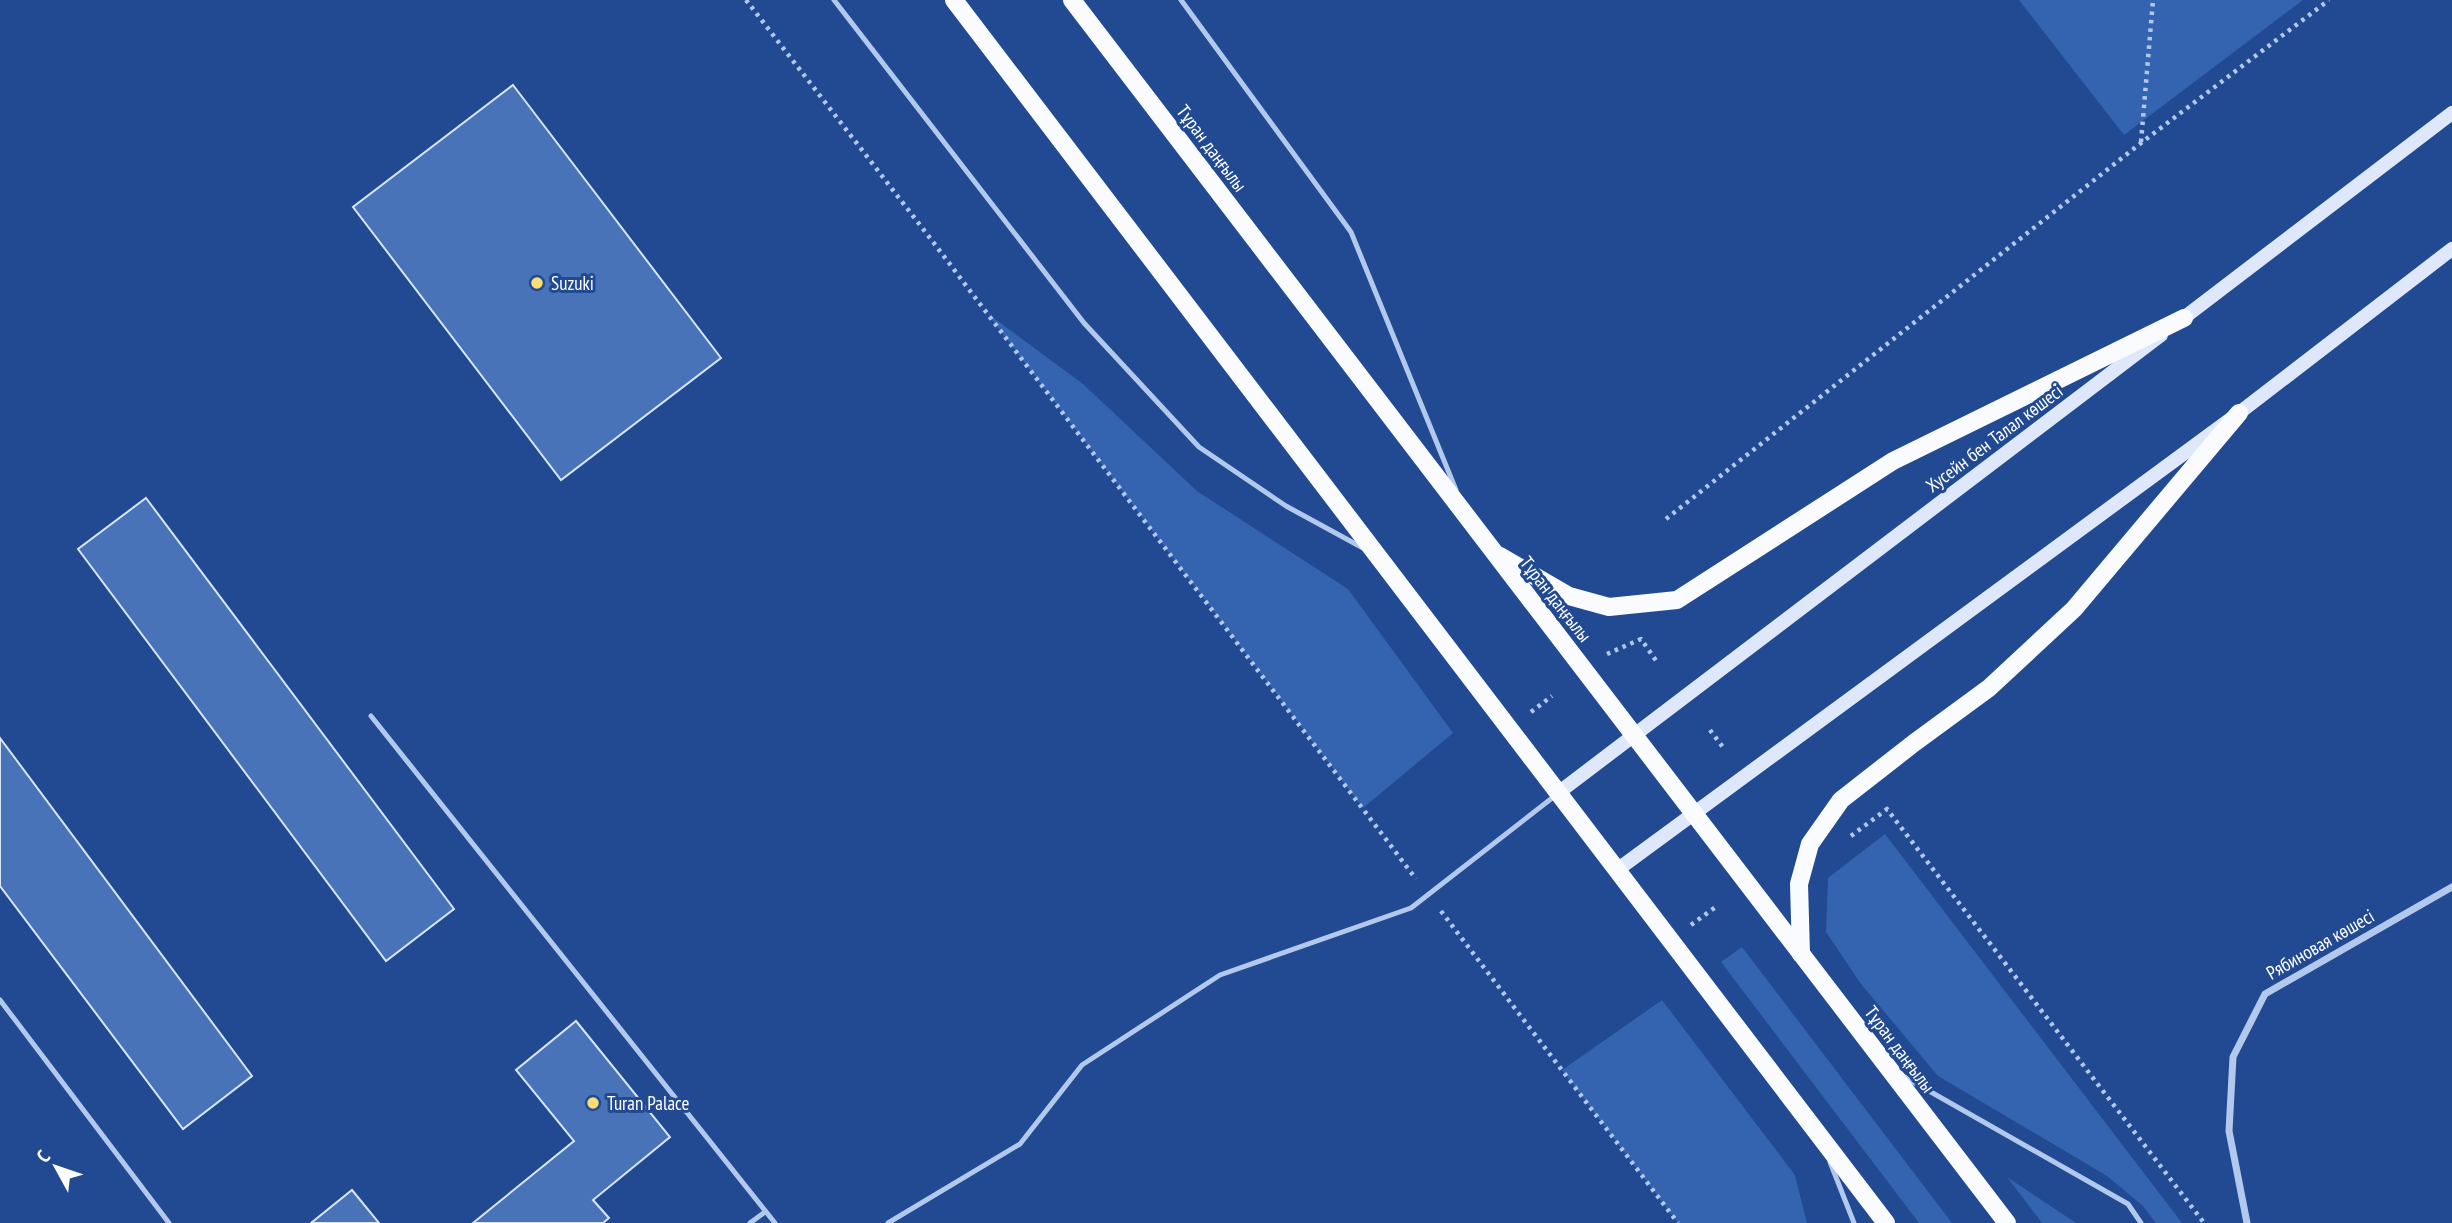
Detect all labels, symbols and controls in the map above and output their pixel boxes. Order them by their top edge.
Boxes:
street label: Тұран даңғылы [1172,100,1252,196]
place label: Suzuki [551,271,594,295]
marker: Suzuki [529,275,545,291]
street label: Хусейн бен Талал көшесі [1921,379,2067,497]
street label: Тұран даңғылы [1515,551,1597,647]
street label: Рябиновая көшесі [2262,903,2378,985]
street label: Тұран даңғылы [1860,1001,1940,1097]
place label: Turan Palace [607,1091,689,1115]
marker: Turan Palace [585,1095,601,1111]
north arrow [21,1132,91,1202]
text: С [31,1145,55,1167]

